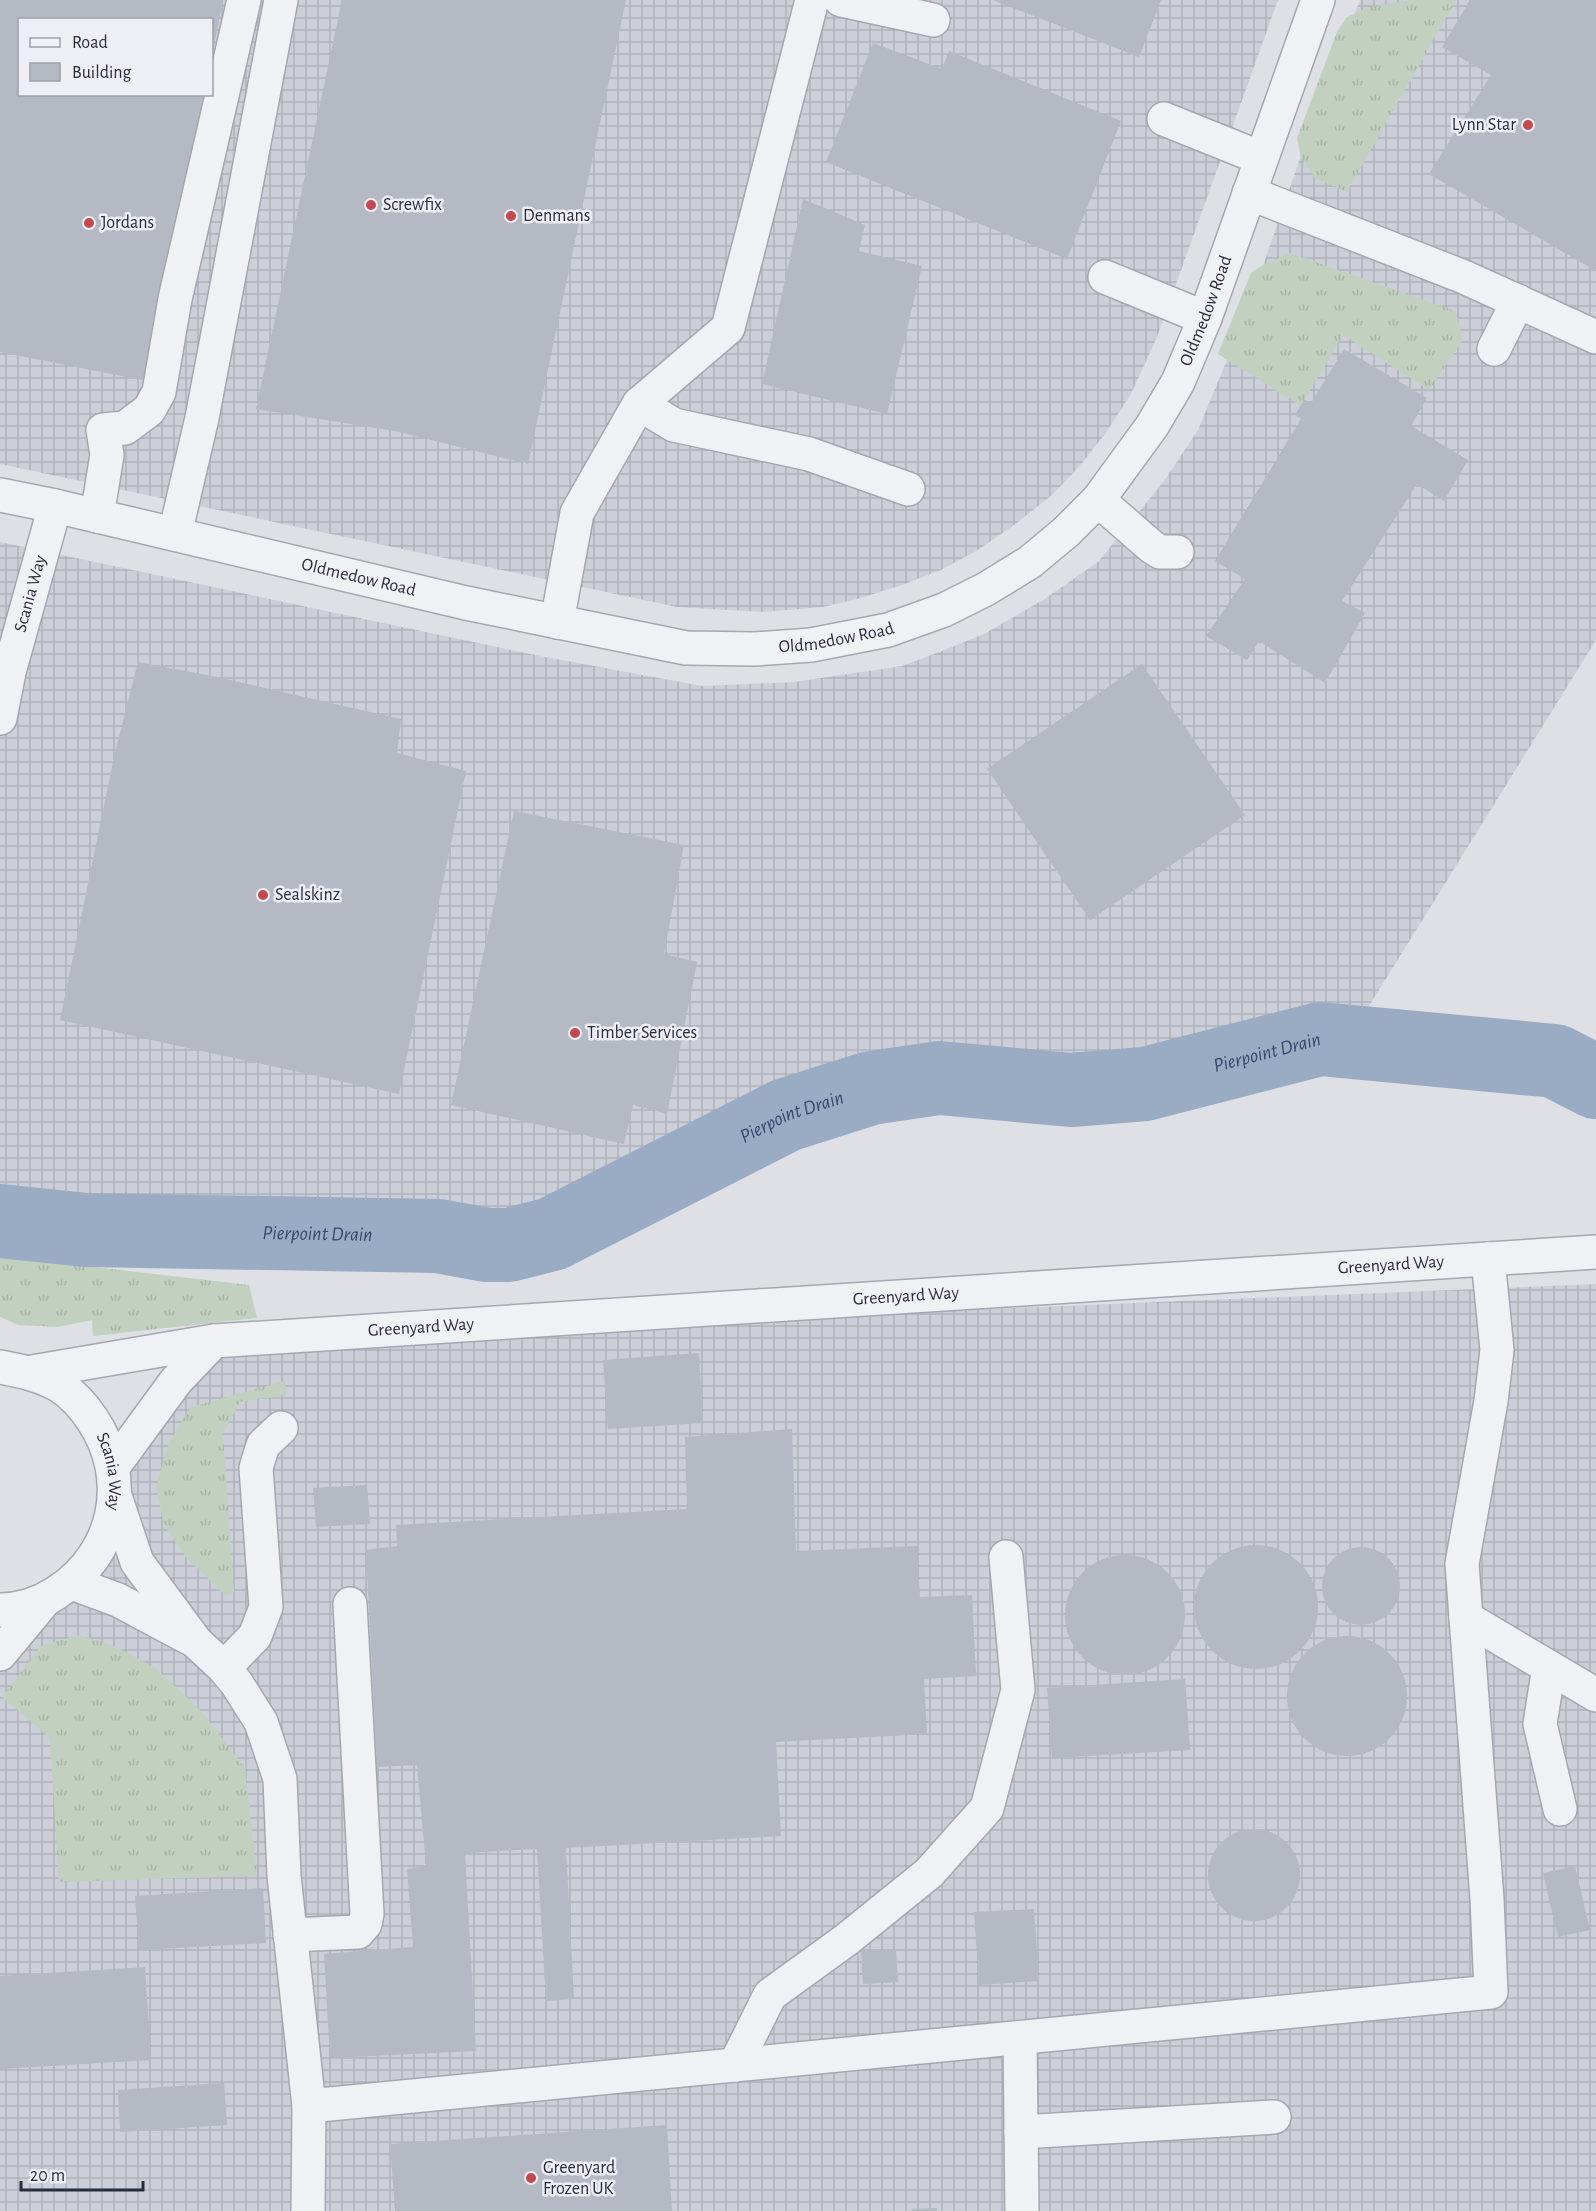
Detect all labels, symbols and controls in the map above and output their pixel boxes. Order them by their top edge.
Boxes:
legend [18,18,213,96]
text: Road [72,34,108,52]
text: Building [72,64,132,82]
place label: Lynn Star [1452,116,1516,134]
marker: Lynn Star [1521,118,1535,132]
place label: Screwfix [383,196,442,214]
marker: Screwfix [364,198,378,212]
place label: Denmans [523,207,591,225]
marker: Denmans [504,209,518,223]
place label: Jordans [101,214,154,232]
marker: Jordans [82,216,96,230]
street label: Oldmedow Road [1177,253,1235,369]
street label: Scania Way [11,553,50,634]
street label: Oldmedow Road [300,555,417,600]
street label: Oldmedow Road [778,620,897,656]
place label: Sealskinz [275,886,340,904]
marker: Sealskinz [256,888,270,902]
place label: Timber Services [587,1024,697,1042]
marker: Timber Services [568,1026,582,1040]
water label: Pierpoint Drain [1211,1029,1323,1076]
water label: Pierpoint Drain [737,1087,846,1147]
water label: Pierpoint Drain [262,1223,373,1245]
street label: Greenyard Way [1337,1253,1445,1278]
street label: Greenyard Way [852,1284,960,1309]
street label: Greenyard Way [367,1315,475,1340]
street label: Scania Way [93,1430,123,1512]
scale bar [21,2154,142,2192]
place label: Greenyard Frozen UK [543,2159,615,2198]
text: 20 m [30,2167,65,2185]
marker: Greenyard Frozen UK [524,2171,538,2185]

